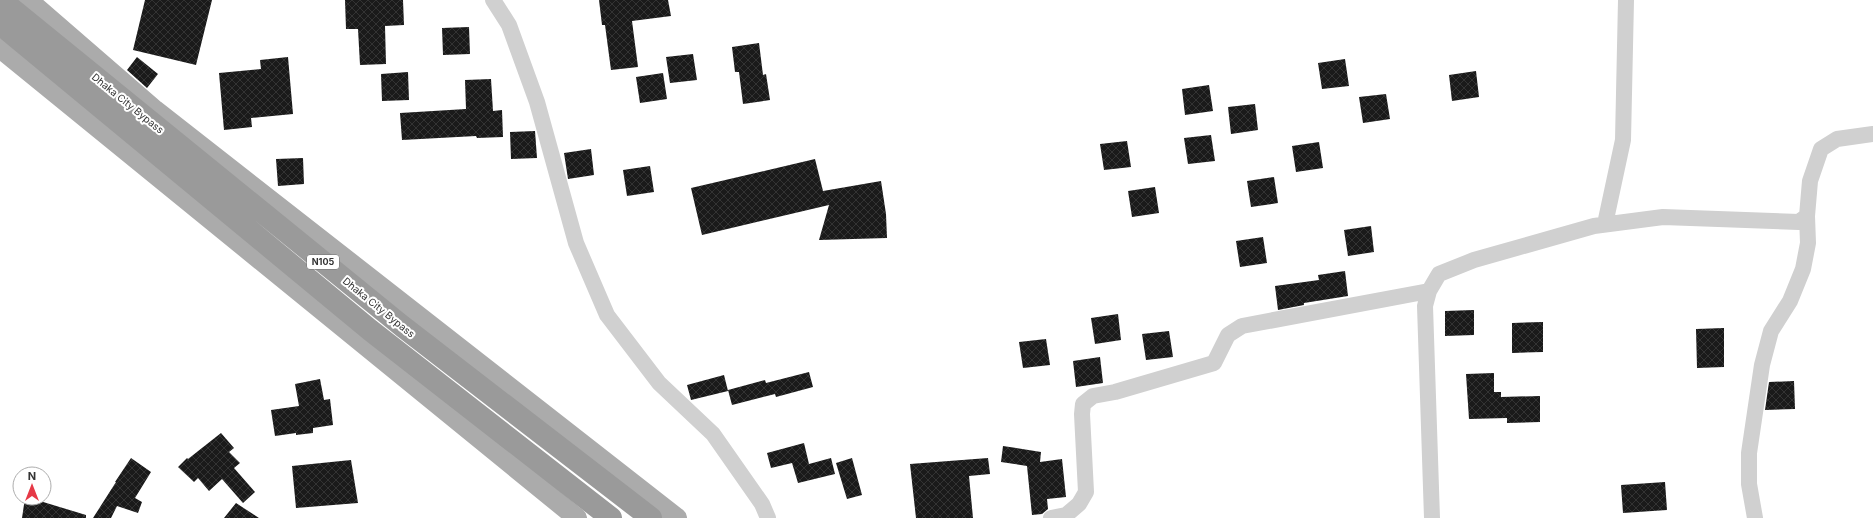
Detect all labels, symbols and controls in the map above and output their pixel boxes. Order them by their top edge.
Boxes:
street label: Dhaka City Bypass [90,70,166,136]
road number: N105 [307,255,339,269]
street label: Dhaka City Bypass [341,274,417,340]
north arrow [12,466,52,506]
text: N [28,469,36,483]

